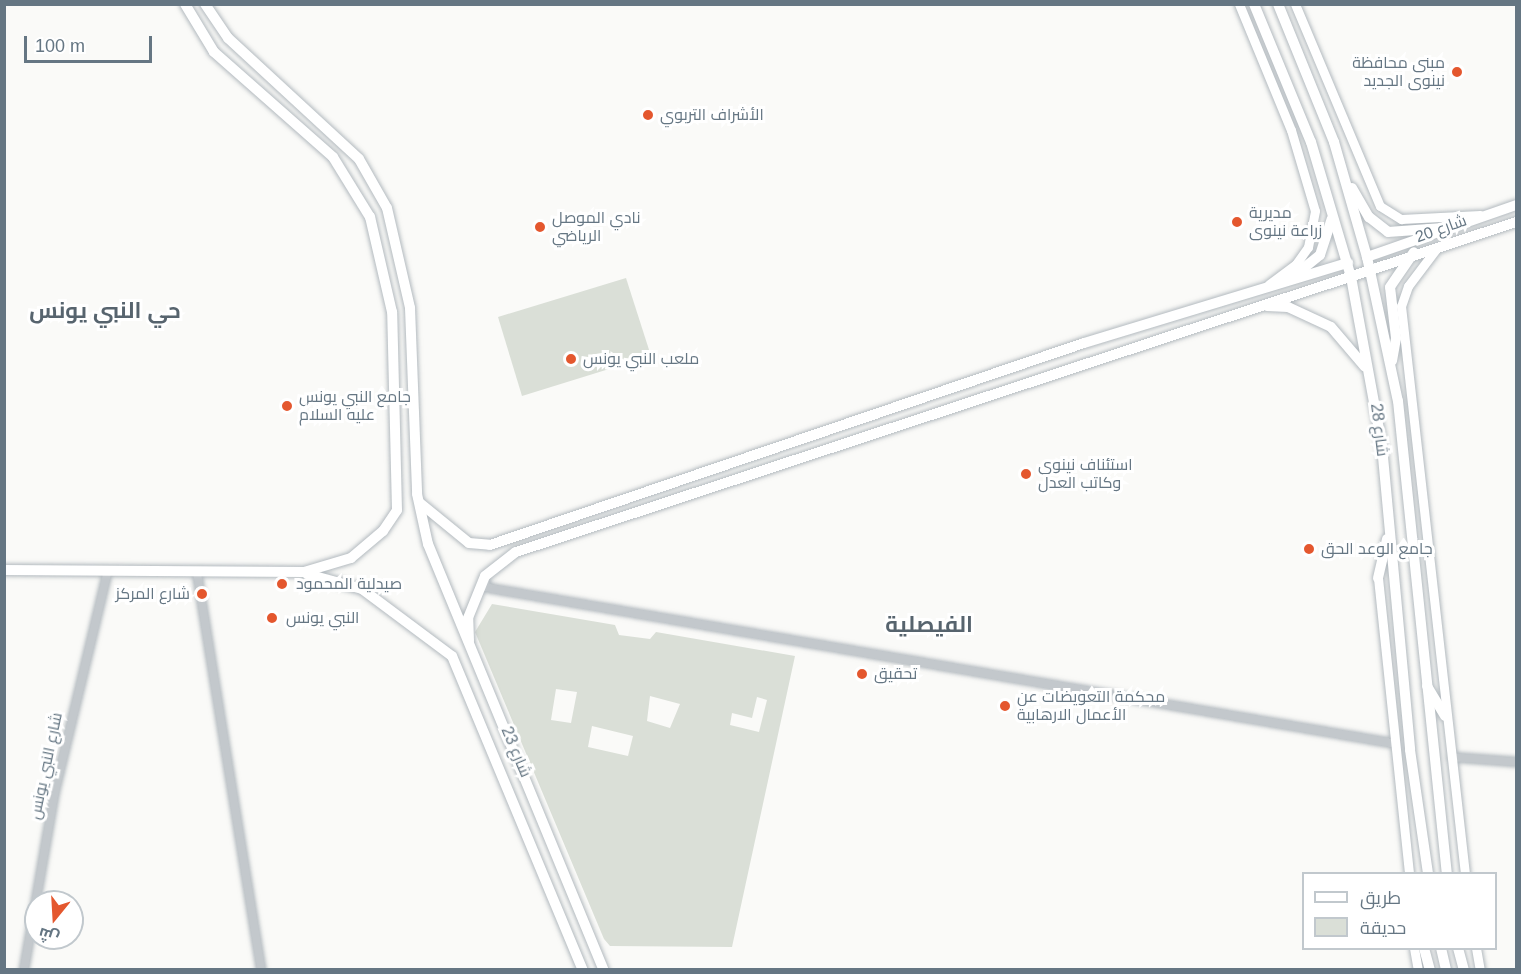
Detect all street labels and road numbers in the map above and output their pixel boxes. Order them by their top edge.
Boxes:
street label: شارع 20 [1413,211,1469,247]
street label: شارع 28 [1366,402,1392,458]
street label: شارع النبي يونس [25,711,67,821]
street label: شارع 23 [497,724,535,780]

